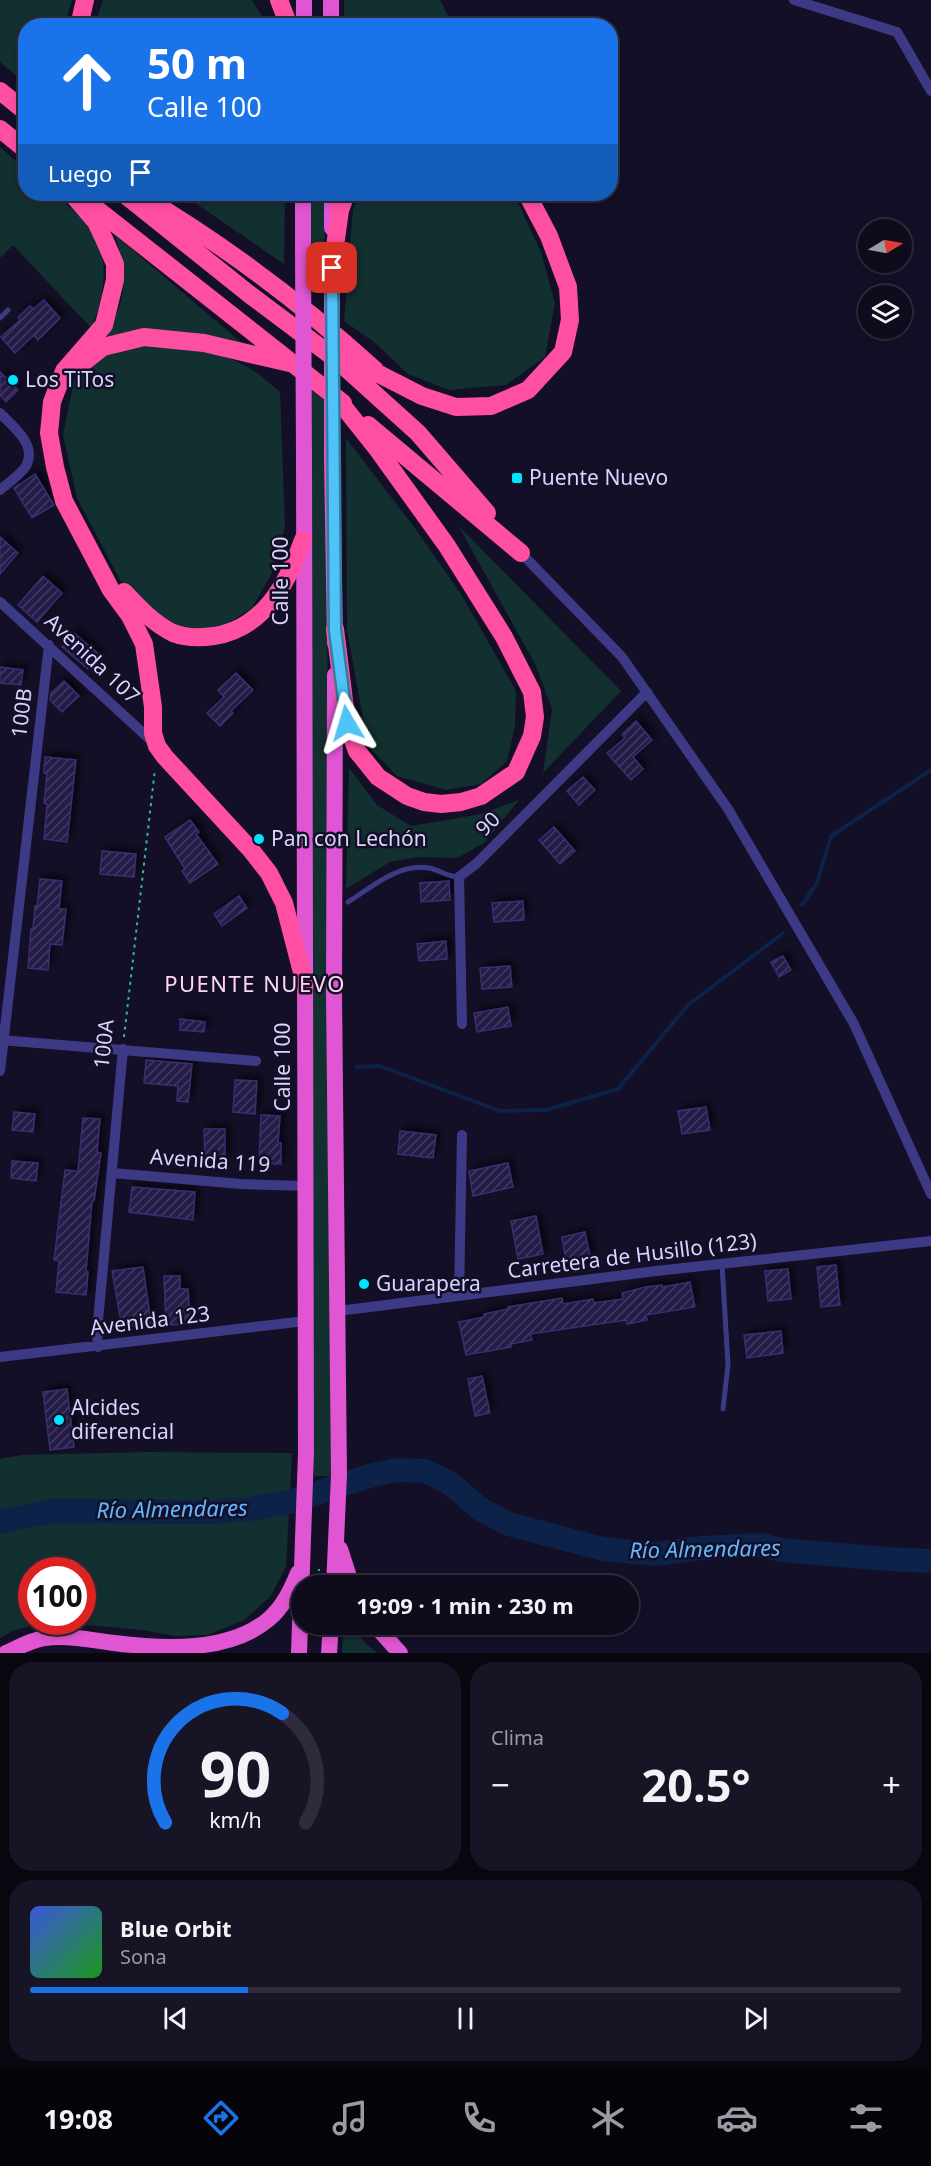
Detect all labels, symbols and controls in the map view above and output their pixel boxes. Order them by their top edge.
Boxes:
text: 50 m [147,34,247,91]
icon: ahead [48,42,126,120]
text: Calle 100 [147,88,262,125]
icon: arrive [124,156,157,189]
text: Luego [48,158,112,188]
north arrow [858,219,912,273]
map controls [858,219,912,339]
pin [306,242,357,293]
icon: arrive [315,251,348,284]
button: layers [858,285,912,339]
place label: Los TiTos [25,365,114,393]
marker: Los TiTos [6,373,20,387]
place label: Puente Nuevo [529,463,668,491]
marker: Puente Nuevo [510,471,524,485]
street label: Calle 100 [266,536,294,626]
street label: Avenida 107 [39,607,146,710]
street label: 100B [4,687,38,739]
position arrow [315,691,379,755]
street label: 90 [469,805,506,842]
place label: Pan con Lechón [271,824,427,852]
marker: Pan con Lechón [252,832,266,846]
district label: PUENTE NUEVO [164,968,346,998]
street label: 100A [86,1017,120,1070]
street label: Calle 100 [268,1022,296,1112]
street label: Avenida 119 [149,1142,271,1178]
street label: Carretera de Husillo (123) [506,1226,758,1284]
place label: Guarapera [376,1269,481,1297]
marker: Guarapera [357,1277,371,1291]
street label: Avenida 123 [88,1299,211,1341]
place label: Alcides diferencial [71,1393,174,1445]
marker: Alcides diferencial [52,1413,66,1427]
water label: Río Almendares [96,1492,248,1524]
water label: Río Almendares [629,1532,781,1564]
speed limit sign: 100 [18,1557,96,1635]
text: 19:09 · 1 min · 230 m [356,1590,574,1620]
text: Clima [491,1724,544,1751]
text: 90 [199,1730,271,1815]
text: 20.5° [642,1754,750,1815]
text: − [491,1762,510,1807]
text: + [882,1762,901,1807]
text: km/h [209,1806,261,1835]
text: Blue Orbit [120,1913,232,1943]
text: Sona [120,1943,167,1970]
icon: previous [159,2002,192,2035]
icon: pause [449,2002,482,2035]
icon: next [739,2002,772,2035]
icon: directions [200,2097,242,2139]
icon: music [329,2097,371,2139]
icon: phone [458,2097,500,2139]
icon: climate [587,2097,629,2139]
icon: car [716,2097,758,2139]
icon: filters [845,2097,887,2139]
text: 19:08 [44,2100,113,2137]

